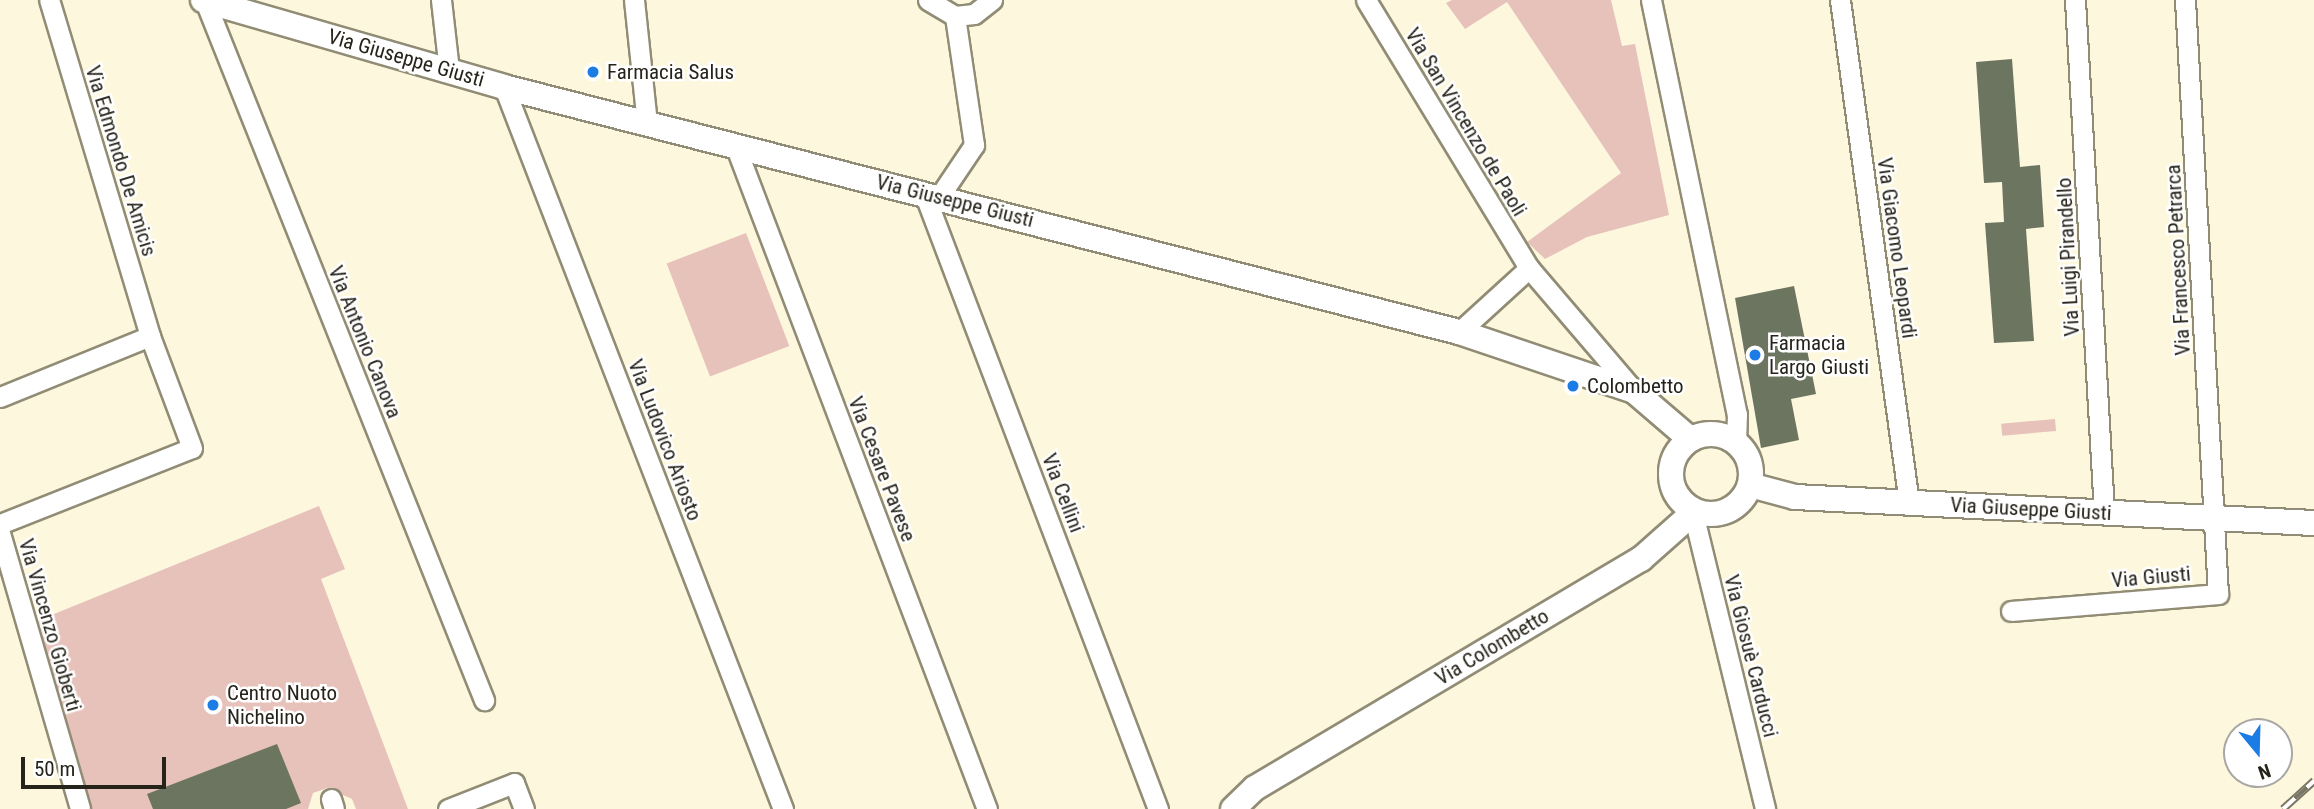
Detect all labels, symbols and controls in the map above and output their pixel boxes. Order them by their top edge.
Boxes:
street label: Via San Vincenzo de Paoli [1400,23,1532,221]
street label: Via Giuseppe Giusti [325,24,487,92]
place label: Farmacia Salus [607,59,734,85]
street label: Via Edmondo De Amicis [80,63,162,259]
marker: Farmacia Salus [585,64,601,80]
street label: Via Giacomo Leopardi [1872,156,1922,340]
street label: Via Francesco Petrarca [2160,164,2196,356]
street label: Via Giuseppe Giusti [874,169,1036,233]
street label: Via Luigi Pirandello [2051,177,2085,337]
street label: Via Antonio Canova [323,262,407,422]
place label: Farmacia Largo Giusti [1769,330,1869,380]
marker: Farmacia Largo Giusti [1747,347,1763,363]
street label: Via Ludovico Ariosto [623,356,707,524]
place label: Colombetto [1587,373,1684,399]
marker: Colombetto [1565,378,1581,394]
street label: Via Cesare Pavese [843,393,921,545]
street label: Via Cellini [1036,450,1090,536]
street label: Via Giuseppe Giusti [1950,492,2112,526]
street label: Via Vincenzo Gioberti [13,536,87,714]
street label: Via Giusti [2110,561,2192,593]
street label: Via Giosuè Carducci [1719,572,1783,740]
street label: Via Colombetto [1431,603,1553,691]
place label: Centro Nuoto Nichelino [227,680,337,730]
marker: Centro Nuoto Nichelino [205,697,221,713]
north arrow [2223,718,2293,788]
scale bar [24,742,170,786]
text: 50 m [34,757,75,781]
text: N [2255,759,2274,784]

